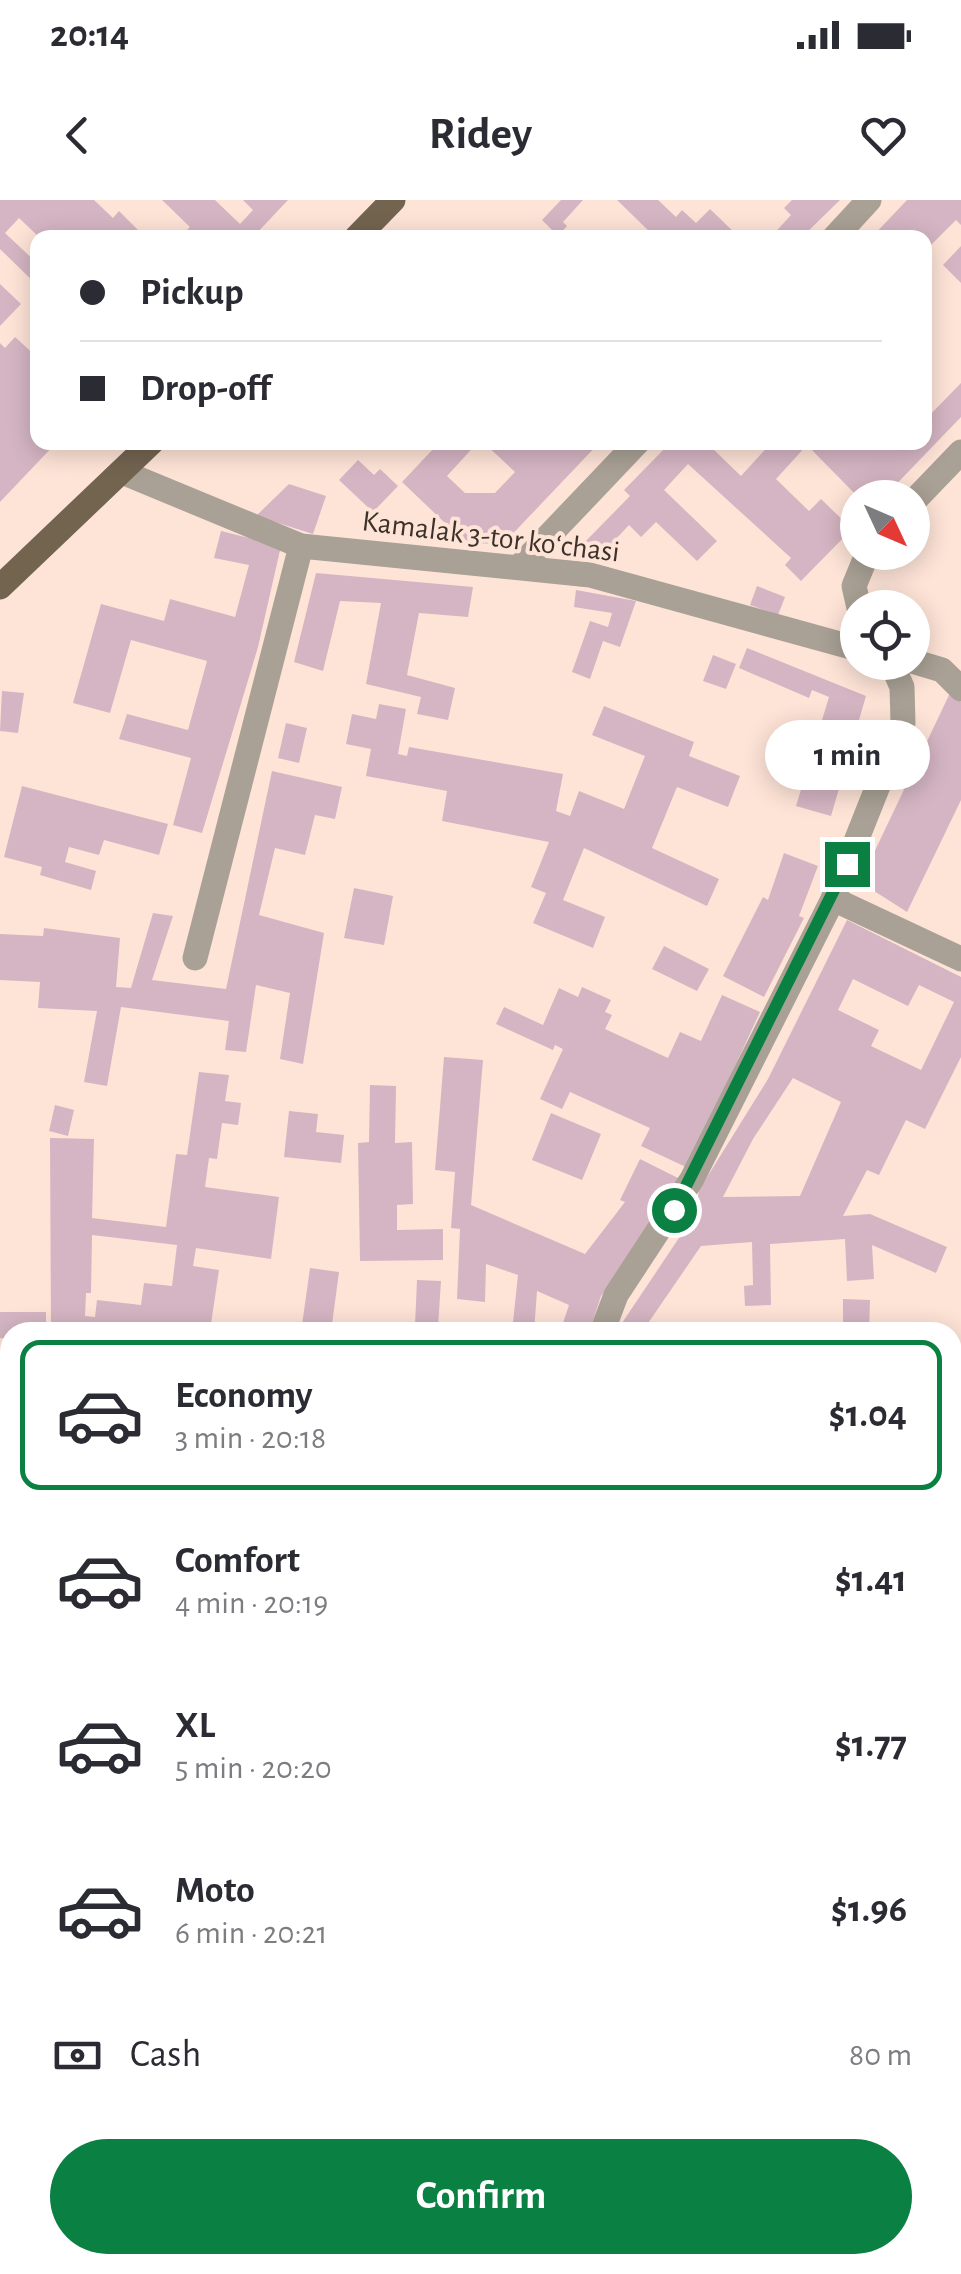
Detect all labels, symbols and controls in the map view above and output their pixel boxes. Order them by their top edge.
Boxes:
text: 20:14 [50,16,129,54]
icon: back [50,108,105,163]
icon: heart [856,108,911,163]
text: Ridey [429,112,532,157]
text: Pickup [140,274,244,312]
text: Drop-off [140,370,271,408]
north arrow [840,480,930,570]
map controls [840,480,930,680]
street label: Kamalak 3-tor koʻchasi [360,506,622,568]
button: locate [840,590,930,680]
callout: 1 min [764,719,930,789]
text: 1 min [814,739,881,771]
route end [825,842,870,887]
route start [652,1188,697,1233]
icon: car [55,1370,145,1460]
text: Economy [175,1377,313,1415]
text: $1.04 [829,1396,907,1434]
text: 3 min · 20:18 [175,1422,326,1454]
icon: car [55,1535,145,1625]
text: Comfort [175,1542,300,1580]
text: $1.41 [835,1561,907,1599]
text: 4 min · 20:19 [175,1587,328,1619]
icon: car [55,1700,145,1790]
text: XL [175,1707,215,1745]
text: $1.77 [835,1726,907,1764]
text: 5 min · 20:20 [175,1752,332,1784]
icon: car [55,1865,145,1955]
text: Moto [175,1872,255,1910]
text: $1.96 [831,1891,907,1929]
text: 6 min · 20:21 [175,1917,327,1949]
icon: cash [50,2028,105,2083]
text: Cash [130,2036,201,2074]
text: 80 m [849,2039,912,2071]
button: Confirm [50,2139,912,2254]

